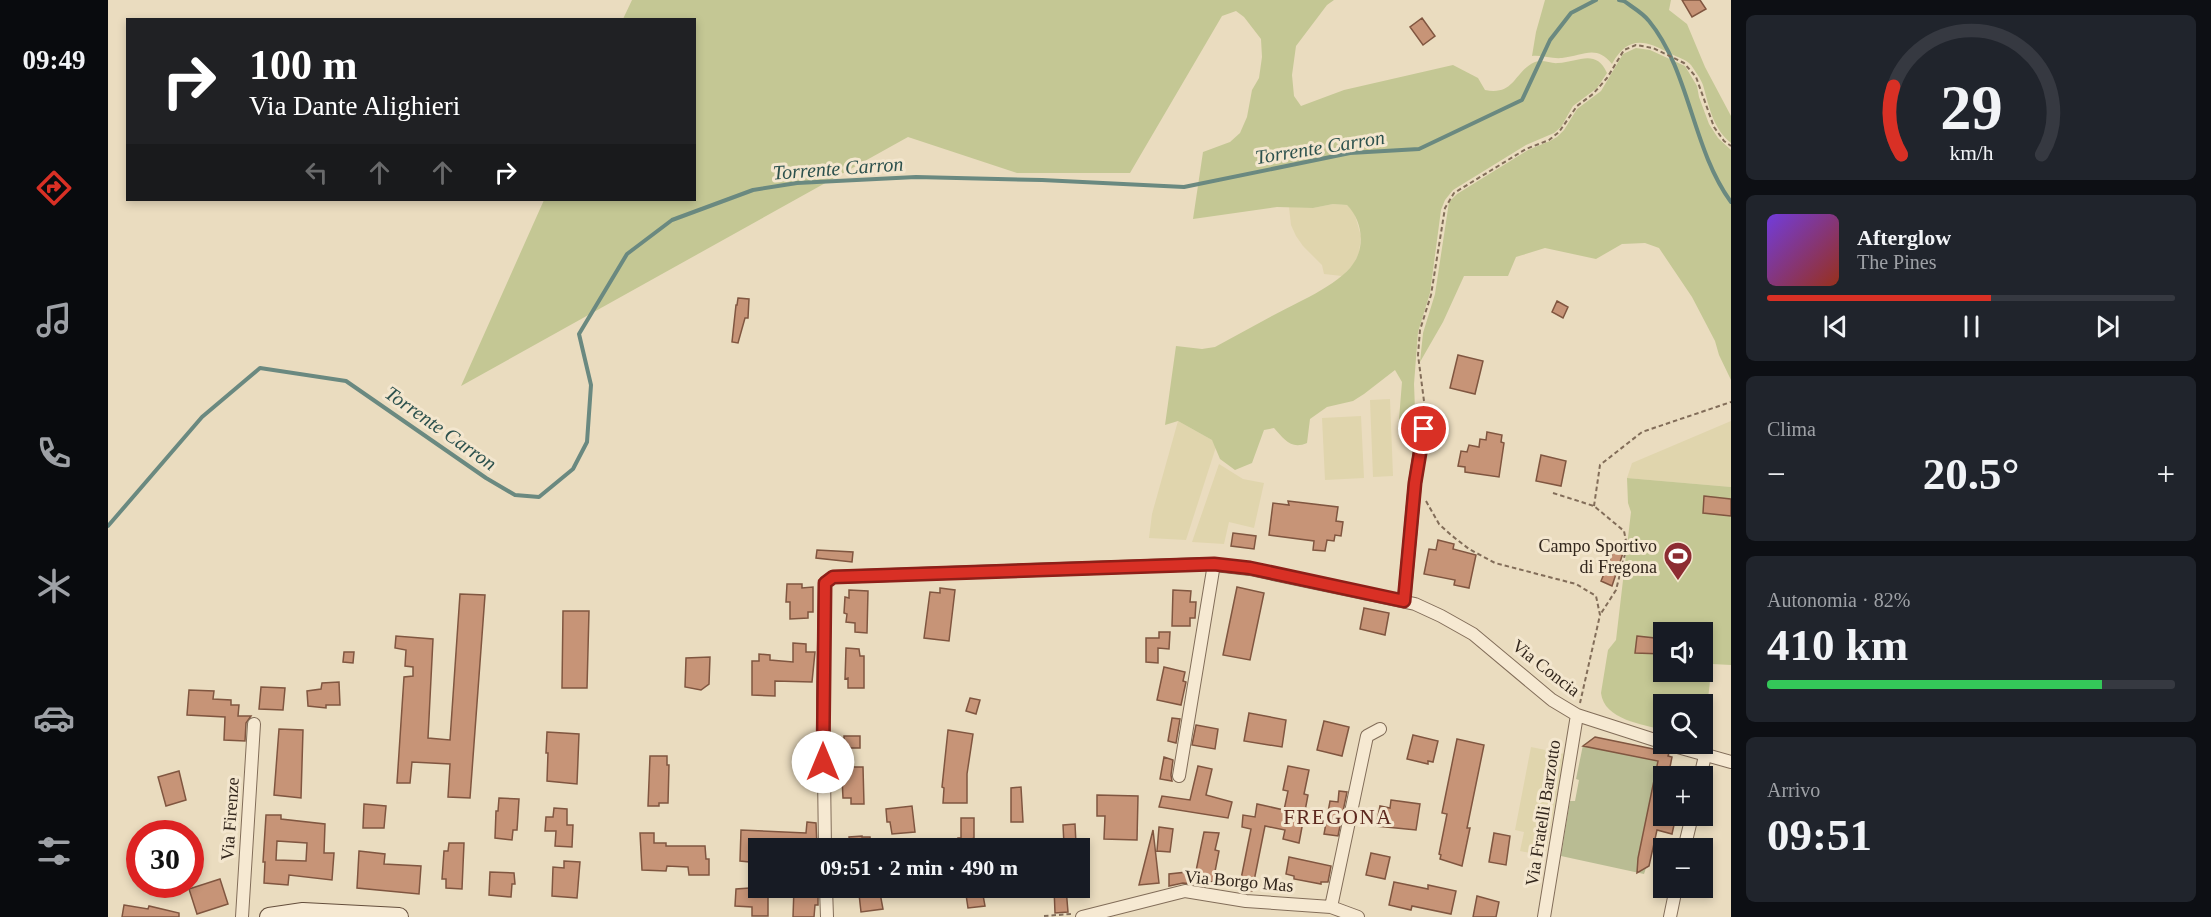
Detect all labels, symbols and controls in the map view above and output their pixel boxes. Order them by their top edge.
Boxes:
icon: right [150,42,228,120]
text: 100 m [249,42,358,88]
text: 09:49 [23,45,86,75]
text: 29 [1940,73,2002,142]
text: Via Dante Alighieri [249,91,460,121]
water label: Torrente Carron [1254,126,1386,168]
text: km/h [1949,141,1993,165]
water label: Torrente Carron [772,152,904,184]
icon: left [300,156,333,189]
icon: ahead [363,156,396,189]
icon: ahead [426,156,459,189]
icon: right [489,156,522,189]
icon: directions [33,167,75,209]
text: Afterglow [1857,225,1951,250]
text: The Pines [1857,251,1936,273]
icon: music [33,299,75,341]
icon: previous [1819,310,1852,343]
icon: pause [1955,310,1988,343]
icon: next [2091,310,2124,343]
water label: Torrente Carron [381,382,501,474]
pin [1398,403,1449,454]
icon: arrive [1407,412,1440,445]
text: Clima [1767,418,1816,440]
icon: phone [33,432,75,474]
text: 20.5° [1923,449,2019,499]
text: − [1767,456,1786,492]
text: + [2156,456,2175,492]
place label: Campo Sportivo di Fregona [1538,536,1657,577]
sports icon: Campo Sportivo di Fregona [1662,540,1694,582]
icon: climate [33,565,75,607]
text: Autonomia · 82% [1767,589,1910,611]
text: 410 km [1767,620,1908,670]
map controls [1653,622,1713,898]
button: sound [1653,622,1713,682]
street label: Via Concia [1508,635,1584,701]
button: search [1653,694,1713,754]
icon: car [33,697,75,739]
position arrow [791,730,855,794]
street label: Via Fratelli Barzotto [1522,738,1564,888]
button: + [1653,766,1713,826]
street label: Via Firenze [217,777,243,861]
text: Arrivo [1767,779,1820,801]
district label: FREGONA [1283,805,1393,829]
text: 09:51 [1767,810,1872,860]
speed limit sign: 30 [126,820,204,898]
icon: filters [33,830,75,872]
button: − [1653,838,1713,898]
text: 09:51 · 2 min · 490 m [820,855,1018,880]
street label: Via Borgo Mas [1184,866,1294,896]

